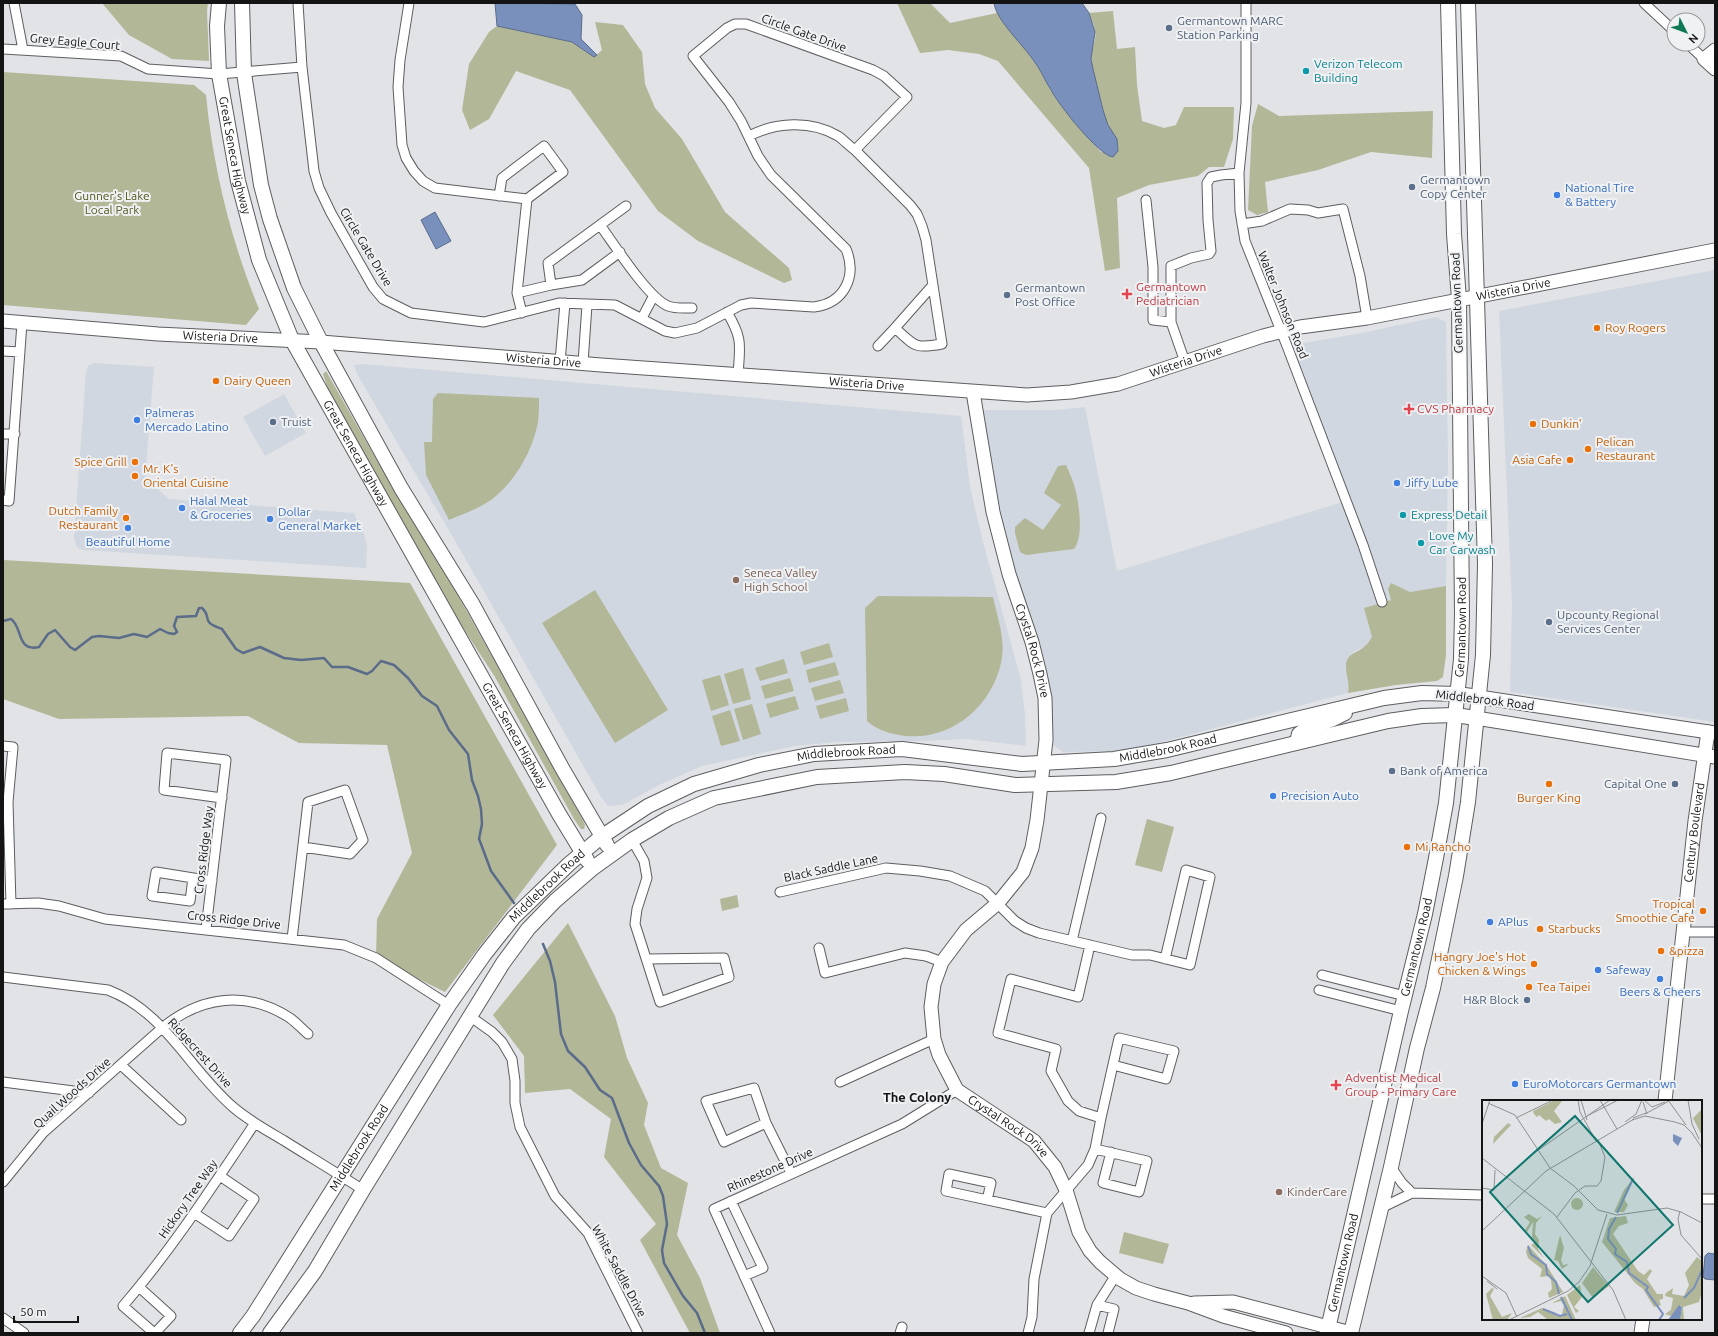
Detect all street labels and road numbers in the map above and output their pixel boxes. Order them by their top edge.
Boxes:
street label: Circle Gate Drive [760,11,848,54]
street label: Grey Eagle Court [29,31,121,52]
street label: Great Seneca Highway [217,95,254,216]
street label: Circle Gate Drive [338,205,395,288]
street label: Walter Johnson Road [1256,249,1311,361]
street label: Germantown Road [1448,252,1465,354]
street label: Wisteria Drive [1475,275,1552,303]
street label: Wisteria Drive [182,328,258,345]
street label: Wisteria Drive [1148,343,1224,379]
street label: Wisteria Drive [505,350,582,369]
street label: Wisteria Drive [829,374,905,392]
street label: Great Seneca Highway [321,397,391,509]
street label: Germantown Road [1452,577,1468,678]
street label: Crystal Rock Drive [1013,602,1052,699]
street label: Great Seneca Highway [480,680,550,791]
street label: Middlebrook Road [1435,687,1535,712]
street label: Middlebrook Road [1118,731,1218,764]
street label: Middlebrook Road [795,742,896,763]
street label: Century Boulevard [1681,782,1707,883]
street label: Cross Ridge Way [192,805,215,895]
street label: Middlebrook Road [506,847,587,924]
street label: Black Saddle Lane [783,851,879,884]
street label: Germantown Road [1398,897,1434,998]
street label: Cross Ridge Drive [187,908,282,931]
street label: Ridgecrest Drive [166,1015,235,1090]
street label: Quail Woods Drive [30,1055,113,1131]
street label: Crystal Rock Drive [966,1092,1051,1160]
street label: Middlebrook Road [326,1102,390,1193]
street label: Rhinestone Drive [725,1145,815,1194]
street label: Hickory Tree Way [156,1157,220,1240]
street label: Germantown Road [1325,1212,1360,1313]
street label: White Saddle Drive [590,1223,649,1319]

